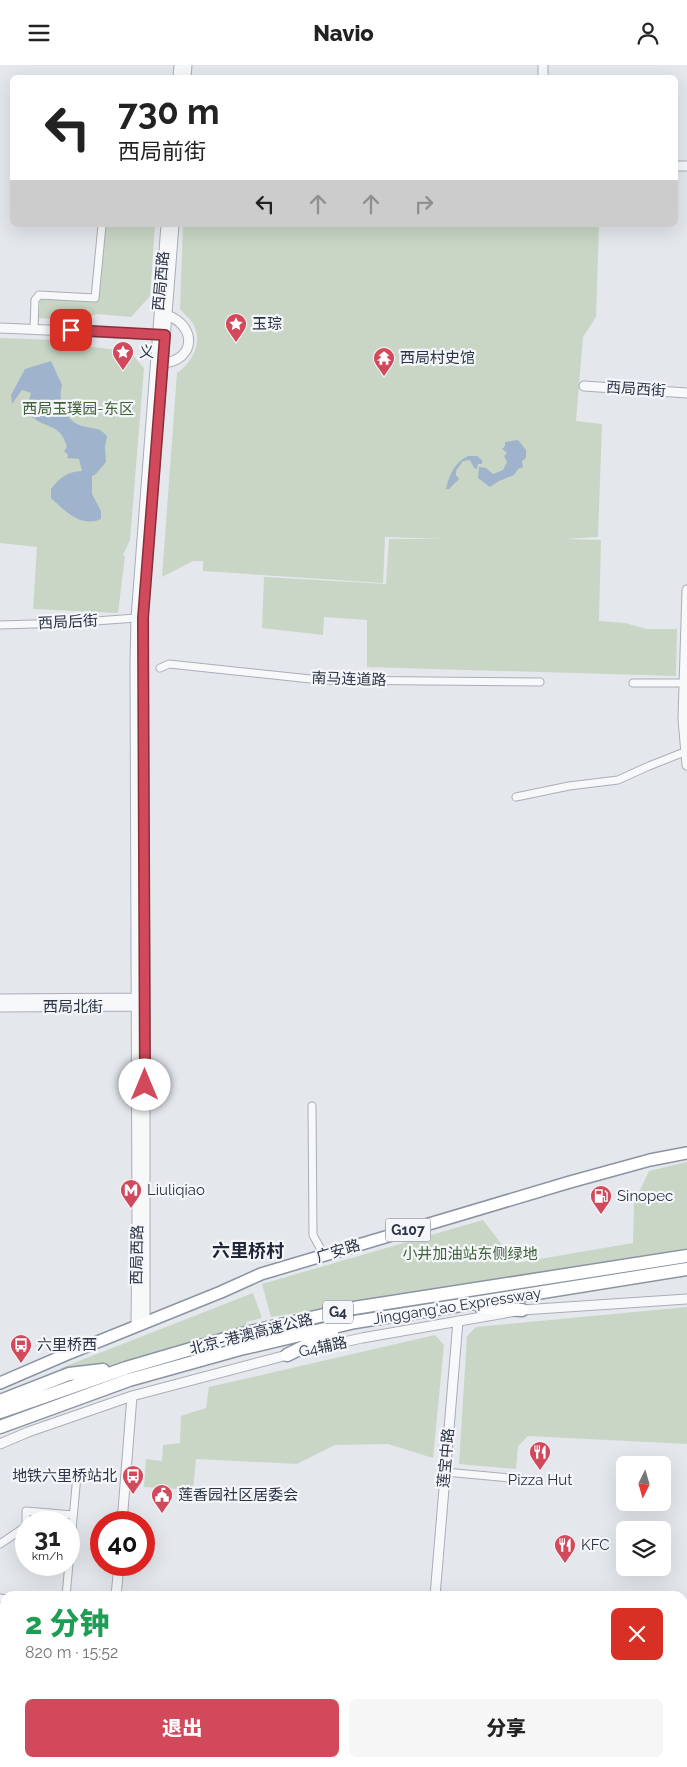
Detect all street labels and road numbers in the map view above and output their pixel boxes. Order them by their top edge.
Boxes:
street label: 西局西路 [149,250,173,312]
street label: 西局西街 [605,378,667,400]
street label: 西局后街 [38,611,98,633]
street label: 南马连道路 [311,669,387,689]
street label: 西局北街 [43,998,103,1016]
road number: G107 [386,1219,430,1241]
street label: 西局西路 [127,1225,147,1285]
street label: 广安路 [314,1236,362,1266]
street label: Jinggang'ao Expressway [372,1284,542,1328]
road number: G4 [323,1301,353,1323]
street label: 北京-港澳高速公路 [188,1310,314,1358]
street label: G4辅路 [297,1333,349,1361]
street label: 莲宝中路 [434,1427,458,1489]

